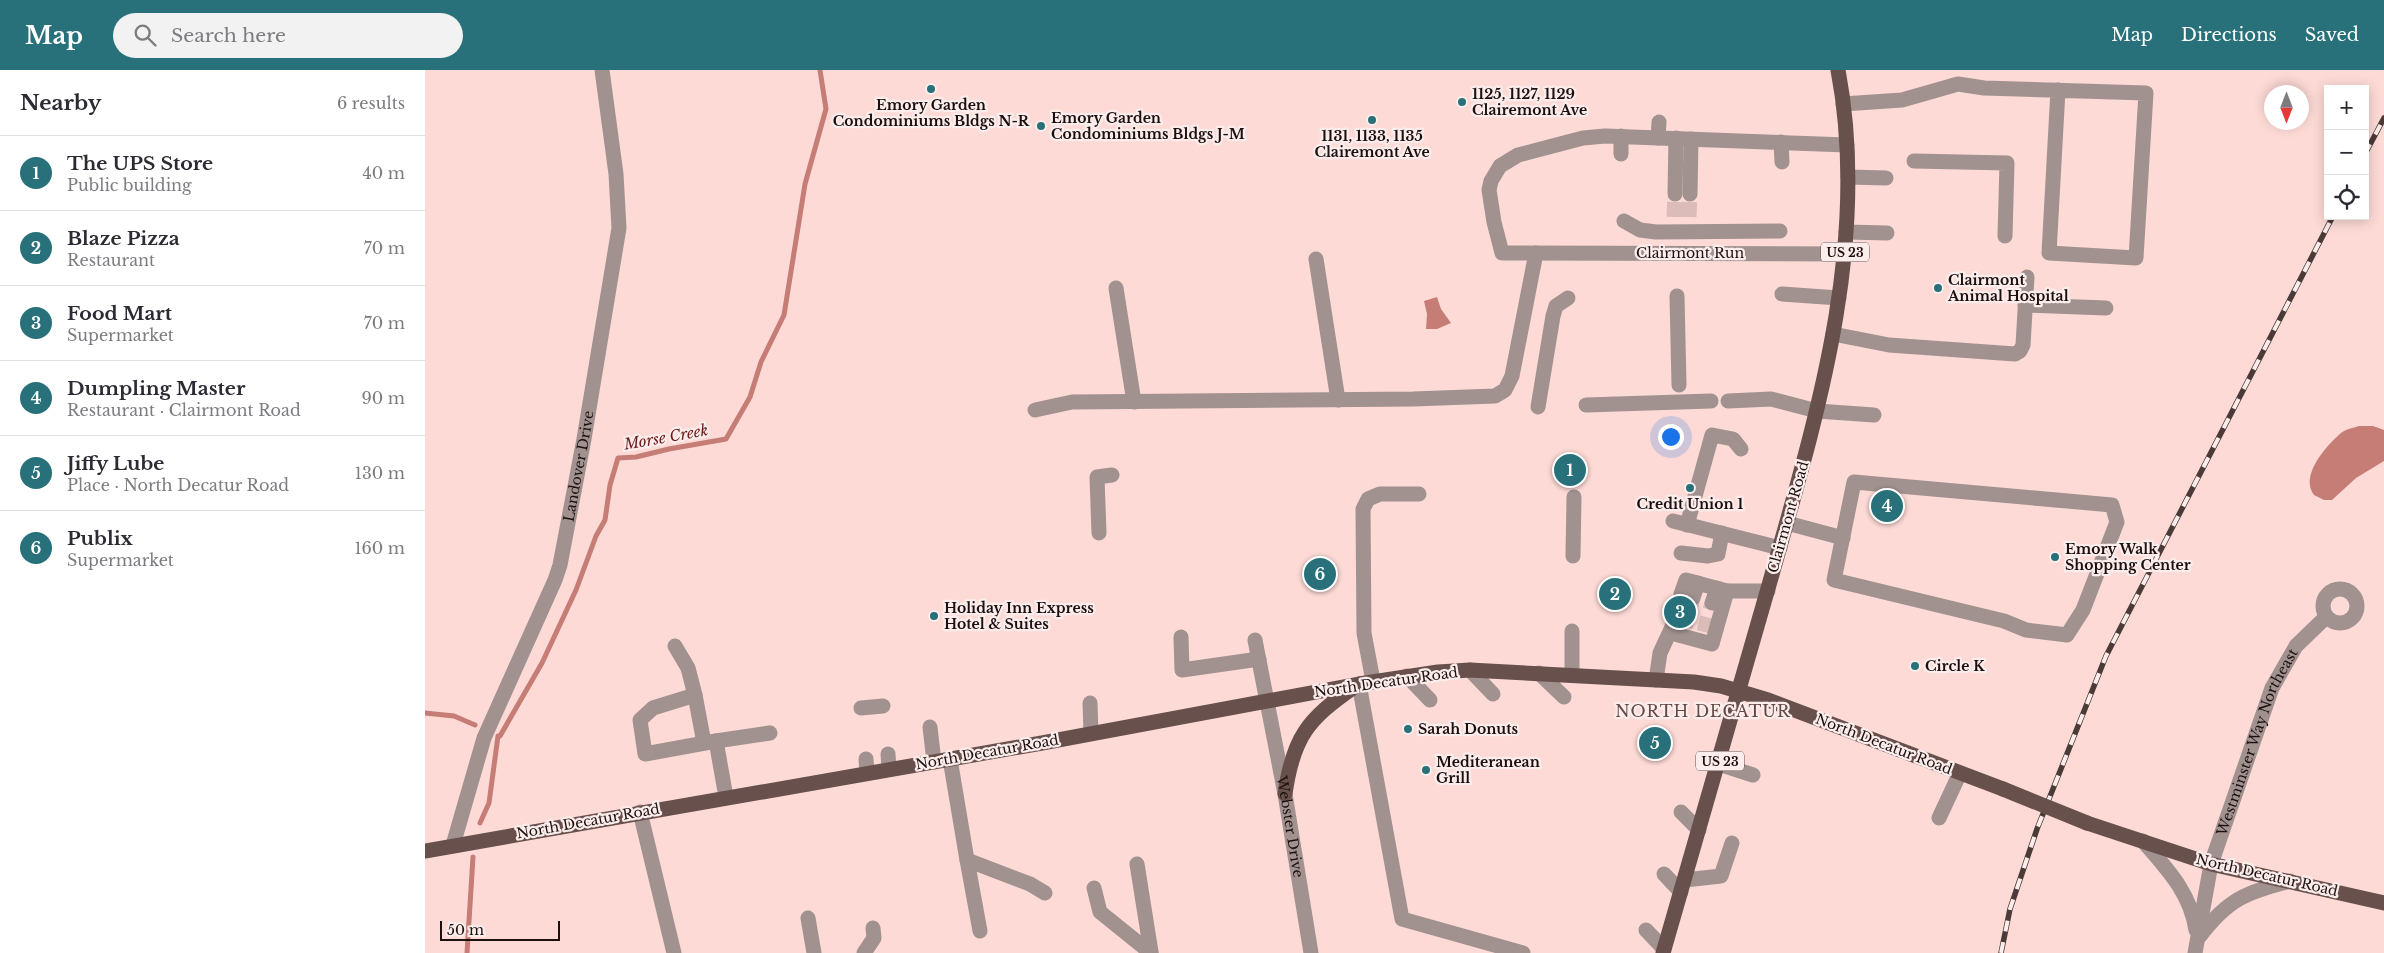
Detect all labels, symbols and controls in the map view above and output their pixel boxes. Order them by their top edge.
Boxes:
search box [113,13,463,58]
text: Map [25,21,83,50]
icon: search [131,21,159,49]
text: Search here [171,24,286,47]
text: Map [2111,24,2153,46]
text: Directions [2181,24,2277,46]
text: Saved [2305,24,2359,46]
marker: Emory Garden Condominiums Bldgs N-R [925,83,937,95]
place label: 1125, 1127, 1129 Clairemont Ave [1472,85,1587,119]
north arrow [2264,85,2309,130]
map controls [2324,85,2369,220]
button: + [2324,85,2369,130]
text: Nearby [20,90,101,116]
text: 6 results [337,93,405,113]
place label: Emory Garden Condominiums Bldgs N-R [833,96,1030,130]
marker: 1125, 1127, 1129 Clairemont Ave [1456,96,1468,108]
place label: Emory Garden Condominiums Bldgs J-M [1051,109,1245,143]
marker: 1131, 1133, 1135 Clairemont Ave [1366,114,1378,126]
marker: Emory Garden Condominiums Bldgs J-M [1035,120,1047,132]
place label: 1131, 1133, 1135 Clairemont Ave [1314,127,1430,161]
button: − [2324,130,2369,175]
text: The UPS Store [67,152,213,175]
text: 1 [33,163,39,183]
text: 40 m [362,163,405,183]
text: Public building [67,175,192,195]
button: locate [2324,175,2369,220]
text: Blaze Pizza [67,227,180,250]
text: 2 [31,238,41,258]
text: 70 m [364,238,405,258]
road number: US 23 [1821,242,1869,262]
street label: Clairmont Run [1636,244,1744,262]
text: Restaurant [67,250,155,270]
place label: Clairmont Animal Hospital [1947,271,2069,305]
marker: Clairmont Animal Hospital [1932,282,1944,294]
text: Food Mart [67,302,172,325]
text: 3 [31,313,41,333]
text: 70 m [364,313,405,333]
text: Supermarket [67,325,174,345]
text: Dumpling Master [67,377,245,400]
text: 4 [31,388,41,408]
text: 90 m [362,388,405,408]
text: Restaurant · Clairmont Road [67,400,301,420]
street label: Landover Drive [559,409,598,523]
water label: Morse Creek [621,420,710,454]
your location [1658,424,1684,450]
pin: 1 [1554,451,1586,489]
text: Jiffy Lube [67,452,164,475]
street label: Clairmont Road [1763,459,1813,575]
text: 5 [31,463,41,483]
text: 130 m [355,463,405,483]
text: Place · North Decatur Road [67,475,289,495]
marker: Credit Union 1 [1684,482,1696,494]
pin: 4 [1871,487,1903,525]
place label: Credit Union 1 [1637,495,1743,513]
text: Publix [67,527,133,550]
text: 6 [31,538,41,558]
text: 160 m [354,538,405,558]
place label: Emory Walk Shopping Center [2065,540,2191,574]
text: Supermarket [67,550,174,570]
marker: Emory Walk Shopping Center [2049,551,2061,563]
pin: 6 [1304,555,1336,593]
pin: 2 [1599,575,1631,613]
pin: 3 [1664,593,1696,631]
place label: Holiday Inn Express Hotel & Suites [944,599,1094,633]
marker: Holiday Inn Express Hotel & Suites [928,610,940,622]
street label: Westminster Way Northeast [2212,645,2302,839]
place label: Circle K [1925,657,1985,675]
marker: Circle K [1909,660,1921,672]
street label: North Decatur Road [1313,663,1460,701]
district label: NORTH DECATUR [1615,701,1791,721]
street label: North Decatur Road [1813,710,1955,779]
place label: Sarah Donuts [1418,720,1519,738]
marker: Sarah Donuts [1402,723,1414,735]
pin: 5 [1639,724,1671,762]
street label: North Decatur Road [914,730,1060,773]
road number: US 23 [1696,751,1744,770]
place label: Mediteranean Grill [1436,753,1540,787]
marker: Mediteranean Grill [1420,764,1432,776]
street label: Webster Drive [1272,773,1308,879]
street label: North Decatur Road [515,799,661,842]
street label: North Decatur Road [2194,850,2340,900]
scale bar [440,918,560,941]
text: 50 m [447,921,484,939]

